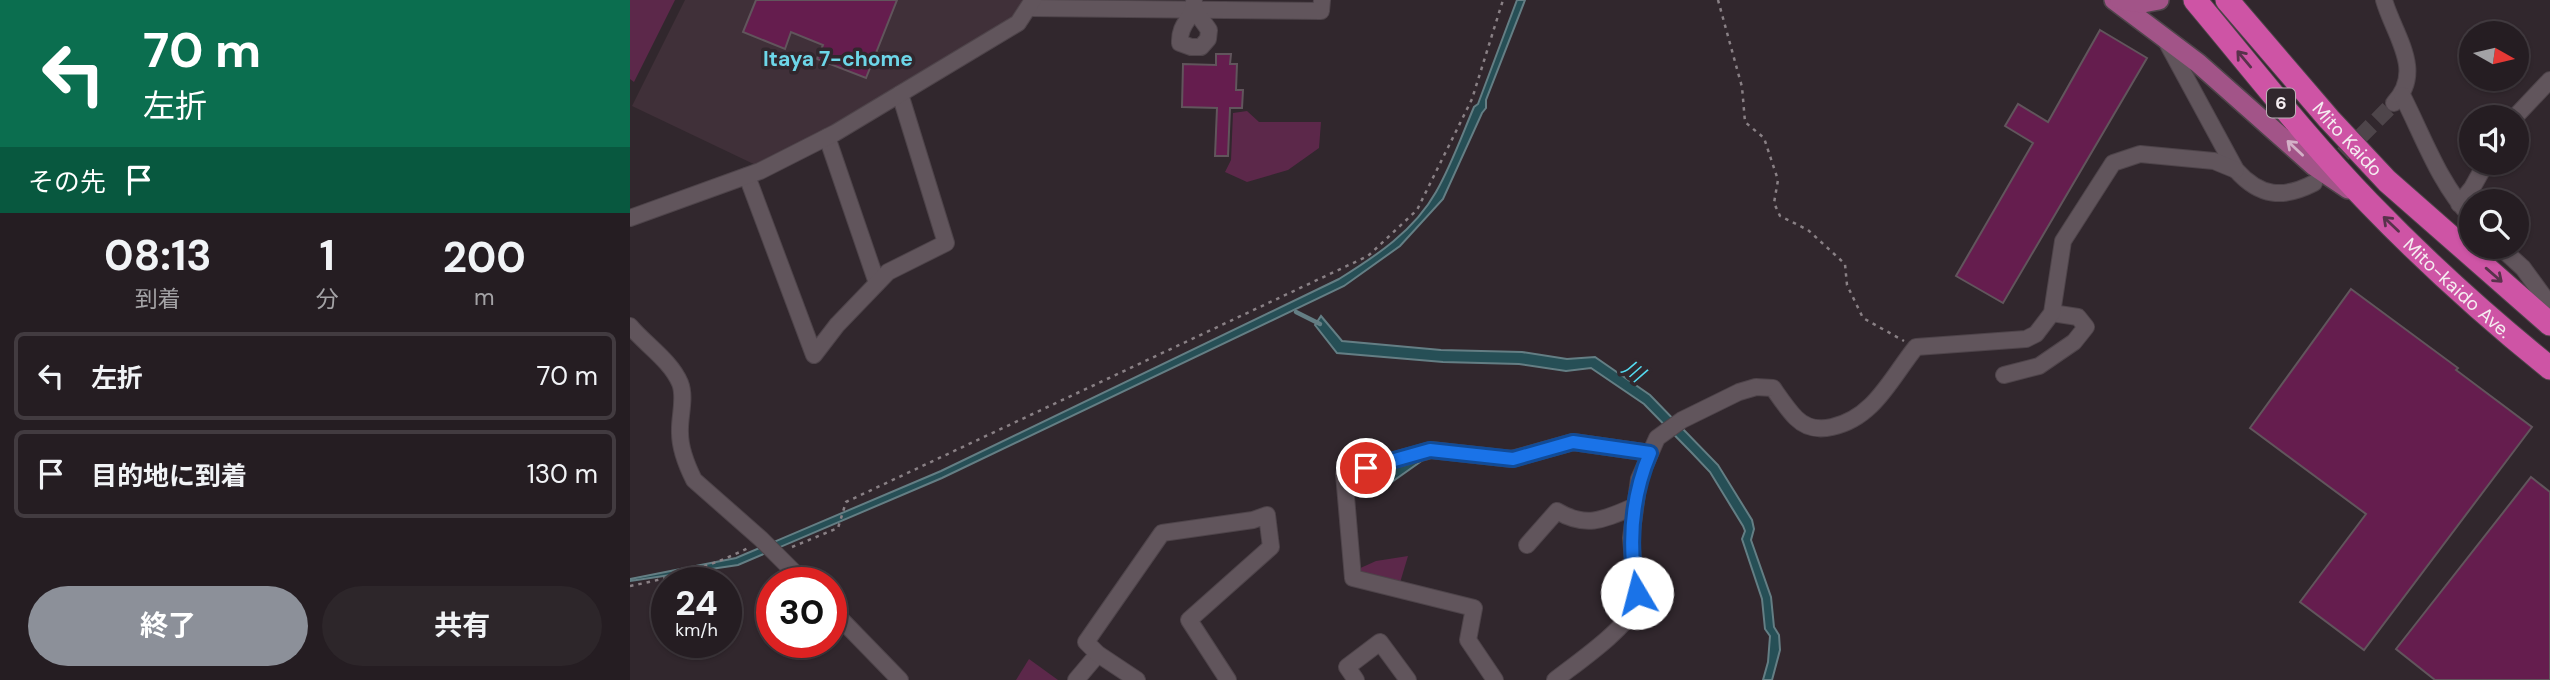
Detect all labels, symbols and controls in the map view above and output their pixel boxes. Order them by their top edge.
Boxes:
text: 70 m [143,18,261,82]
north arrow [2459,21,2529,91]
map controls [2459,21,2529,259]
icon: left [28,28,119,119]
district label: Itaya 7-chome [763,45,913,73]
one-way arrow [2236,50,2252,68]
text: 左折 [143,85,207,127]
road number: 6 [2267,88,2295,118]
street label: Mito Kaido [2307,97,2388,182]
button: sound [2459,105,2529,175]
one-way arrow [2287,140,2304,157]
icon: arrive [120,161,158,199]
text: その先 [28,165,106,199]
button: search [2459,189,2529,259]
one-way arrow [2383,215,2400,232]
text: 08:13 [104,228,212,283]
text: 1 [319,228,335,283]
text: 200 [443,230,526,285]
street label: Mito-kaido Ave. [2398,232,2517,344]
one-way arrow [2485,267,2503,283]
text: m [474,282,495,312]
text: 到着 [135,284,181,314]
text: 分 [316,284,339,314]
water label: 川 [1616,354,1651,390]
icon: left [32,357,70,395]
text: 70 m [537,359,598,393]
text: 左折 [91,361,143,395]
pin [1336,438,1396,498]
icon: arrive [1347,449,1385,487]
icon: arrive [32,455,70,493]
text: 130 m [527,457,598,491]
text: 目的地に到着 [91,459,247,493]
position arrow [1600,556,1674,630]
speed limit sign: 30 [756,567,847,658]
text: 24 [675,580,718,626]
button: 終了 [28,586,308,666]
button: 共有 [322,586,602,666]
text: km/h [675,618,718,642]

